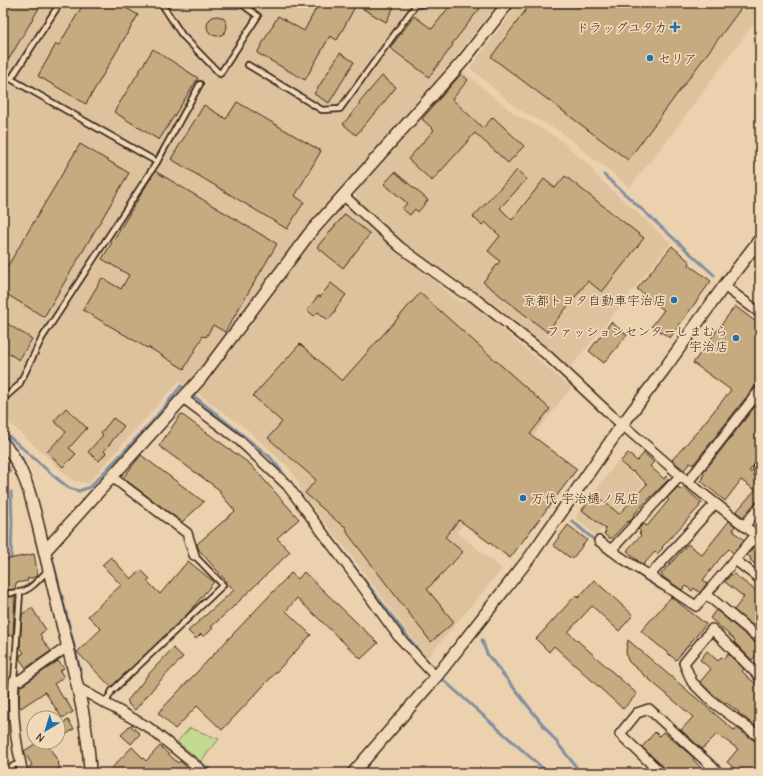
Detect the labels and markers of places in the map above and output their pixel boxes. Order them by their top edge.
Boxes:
place label: ドラッグユタカ [576,20,667,35]
marker: ドラッグユタカ [670,22,680,32]
place label: セリア [658,51,697,66]
marker: セリア [645,53,655,63]
place label: 京都トヨタ自動車宇治店 [523,293,666,308]
marker: 京都トヨタ自動車宇治店 [669,295,679,305]
place label: ファッションセンターしまむら 宇治店 [547,324,728,354]
marker: ファッションセンターしまむら 宇治店 [731,333,741,343]
place label: 万代 宇治樋ノ尻店 [531,491,639,506]
marker: 万代 宇治樋ノ尻店 [518,493,528,503]

